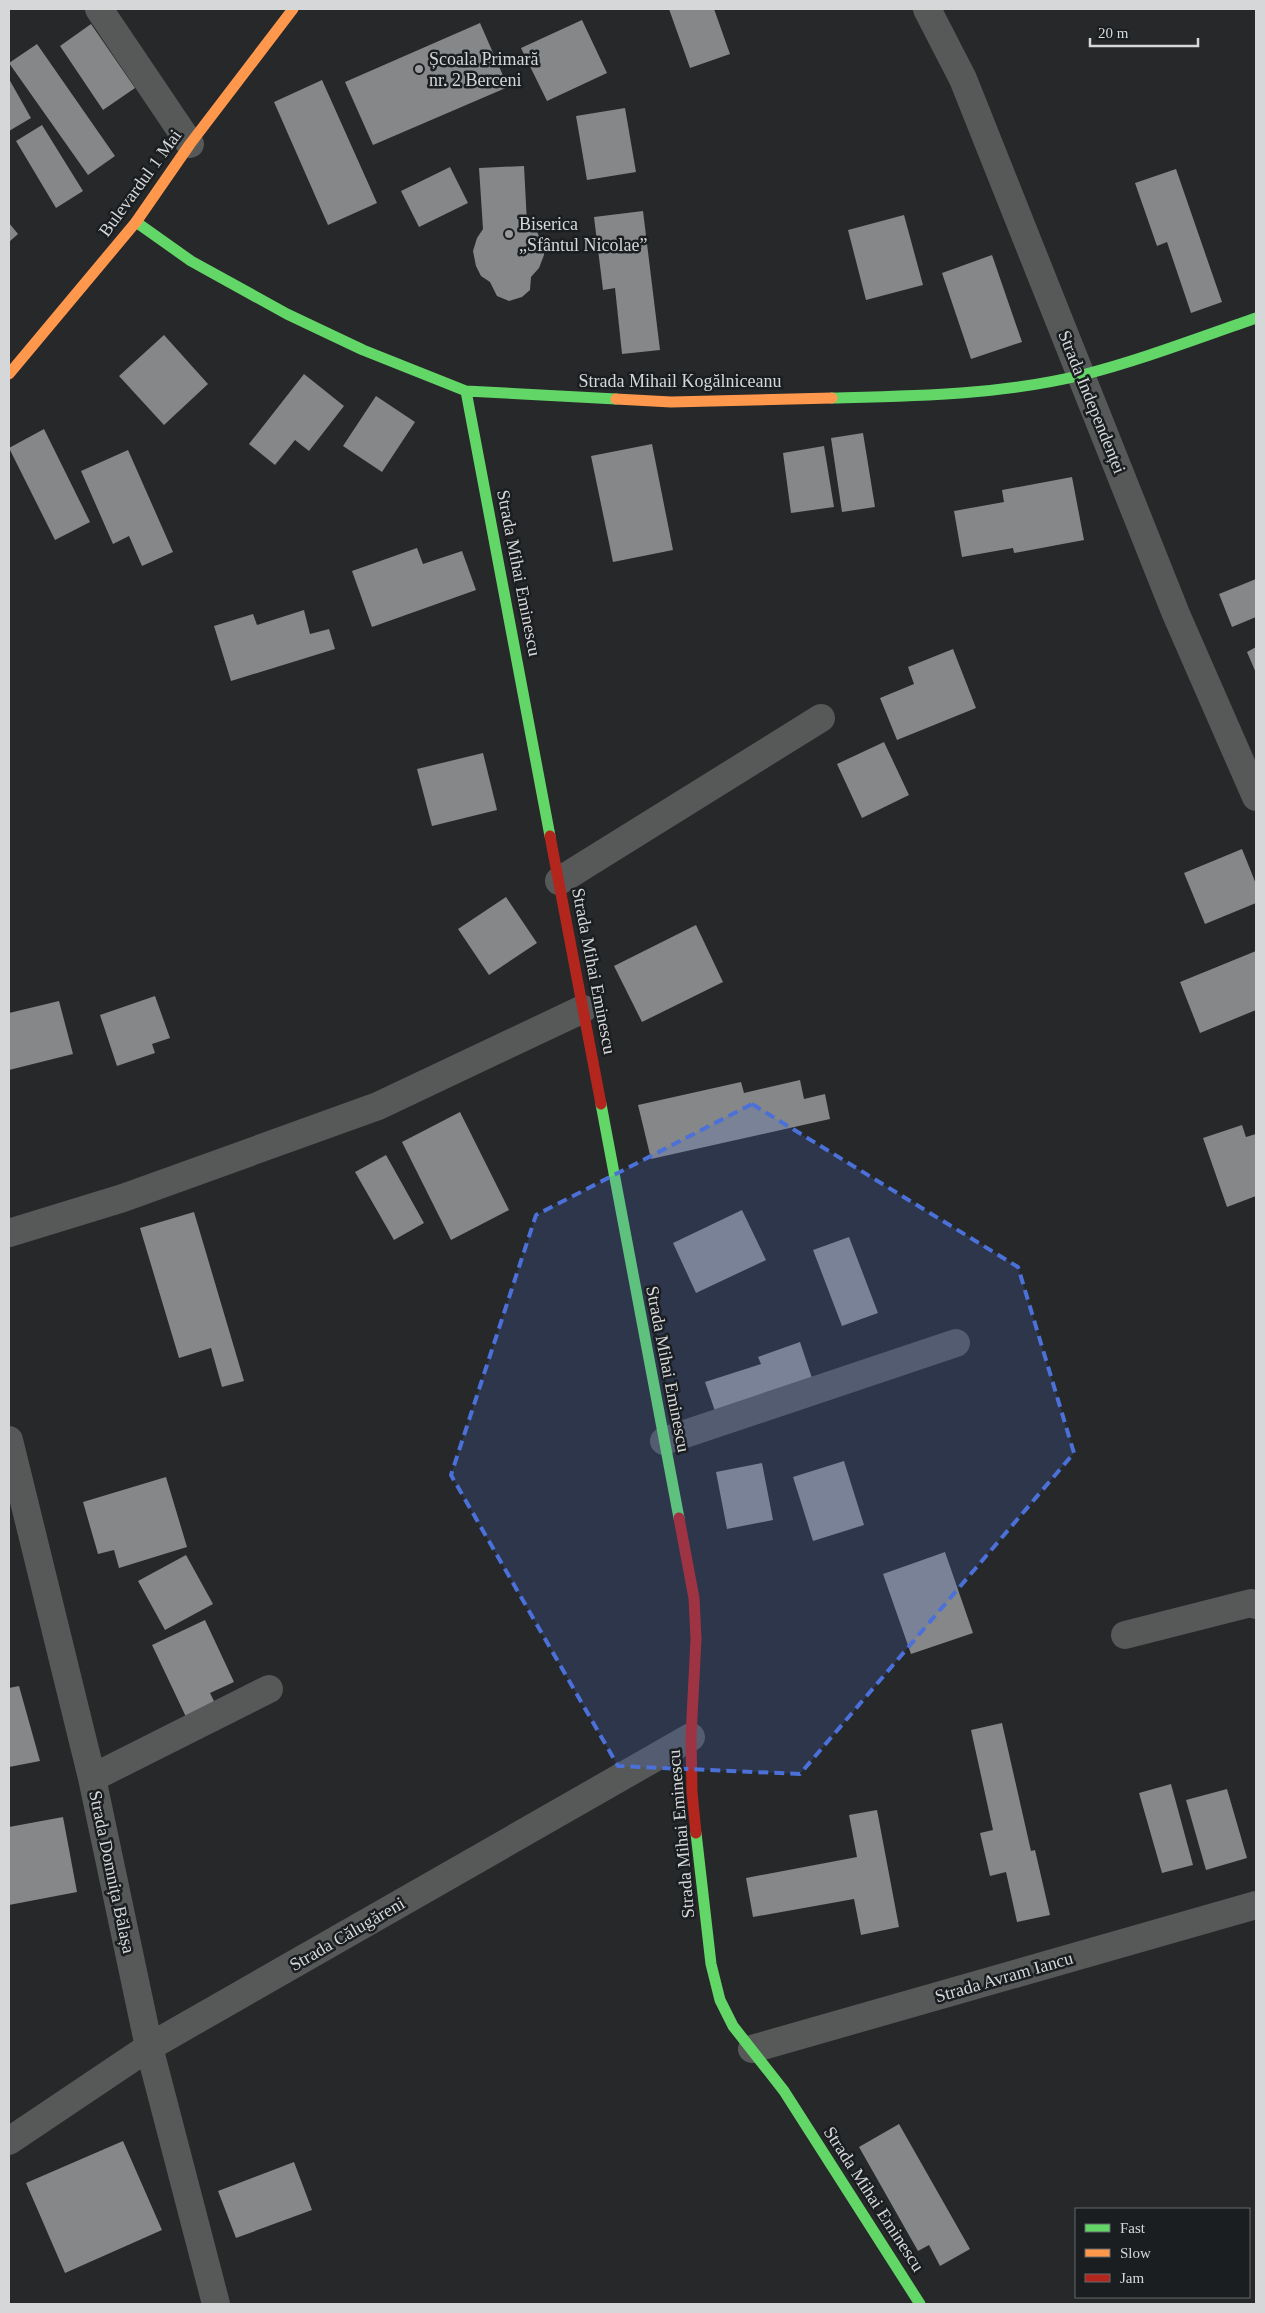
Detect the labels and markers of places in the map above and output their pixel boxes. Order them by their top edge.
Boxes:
place label: Școala Primară nr. 2 Berceni [429,49,538,90]
marker: Școala Primară nr. 2 Berceni [413,63,425,75]
place label: Biserica „Sfântul Nicolae” [519,214,647,255]
marker: Biserica „Sfântul Nicolae” [503,228,515,240]

